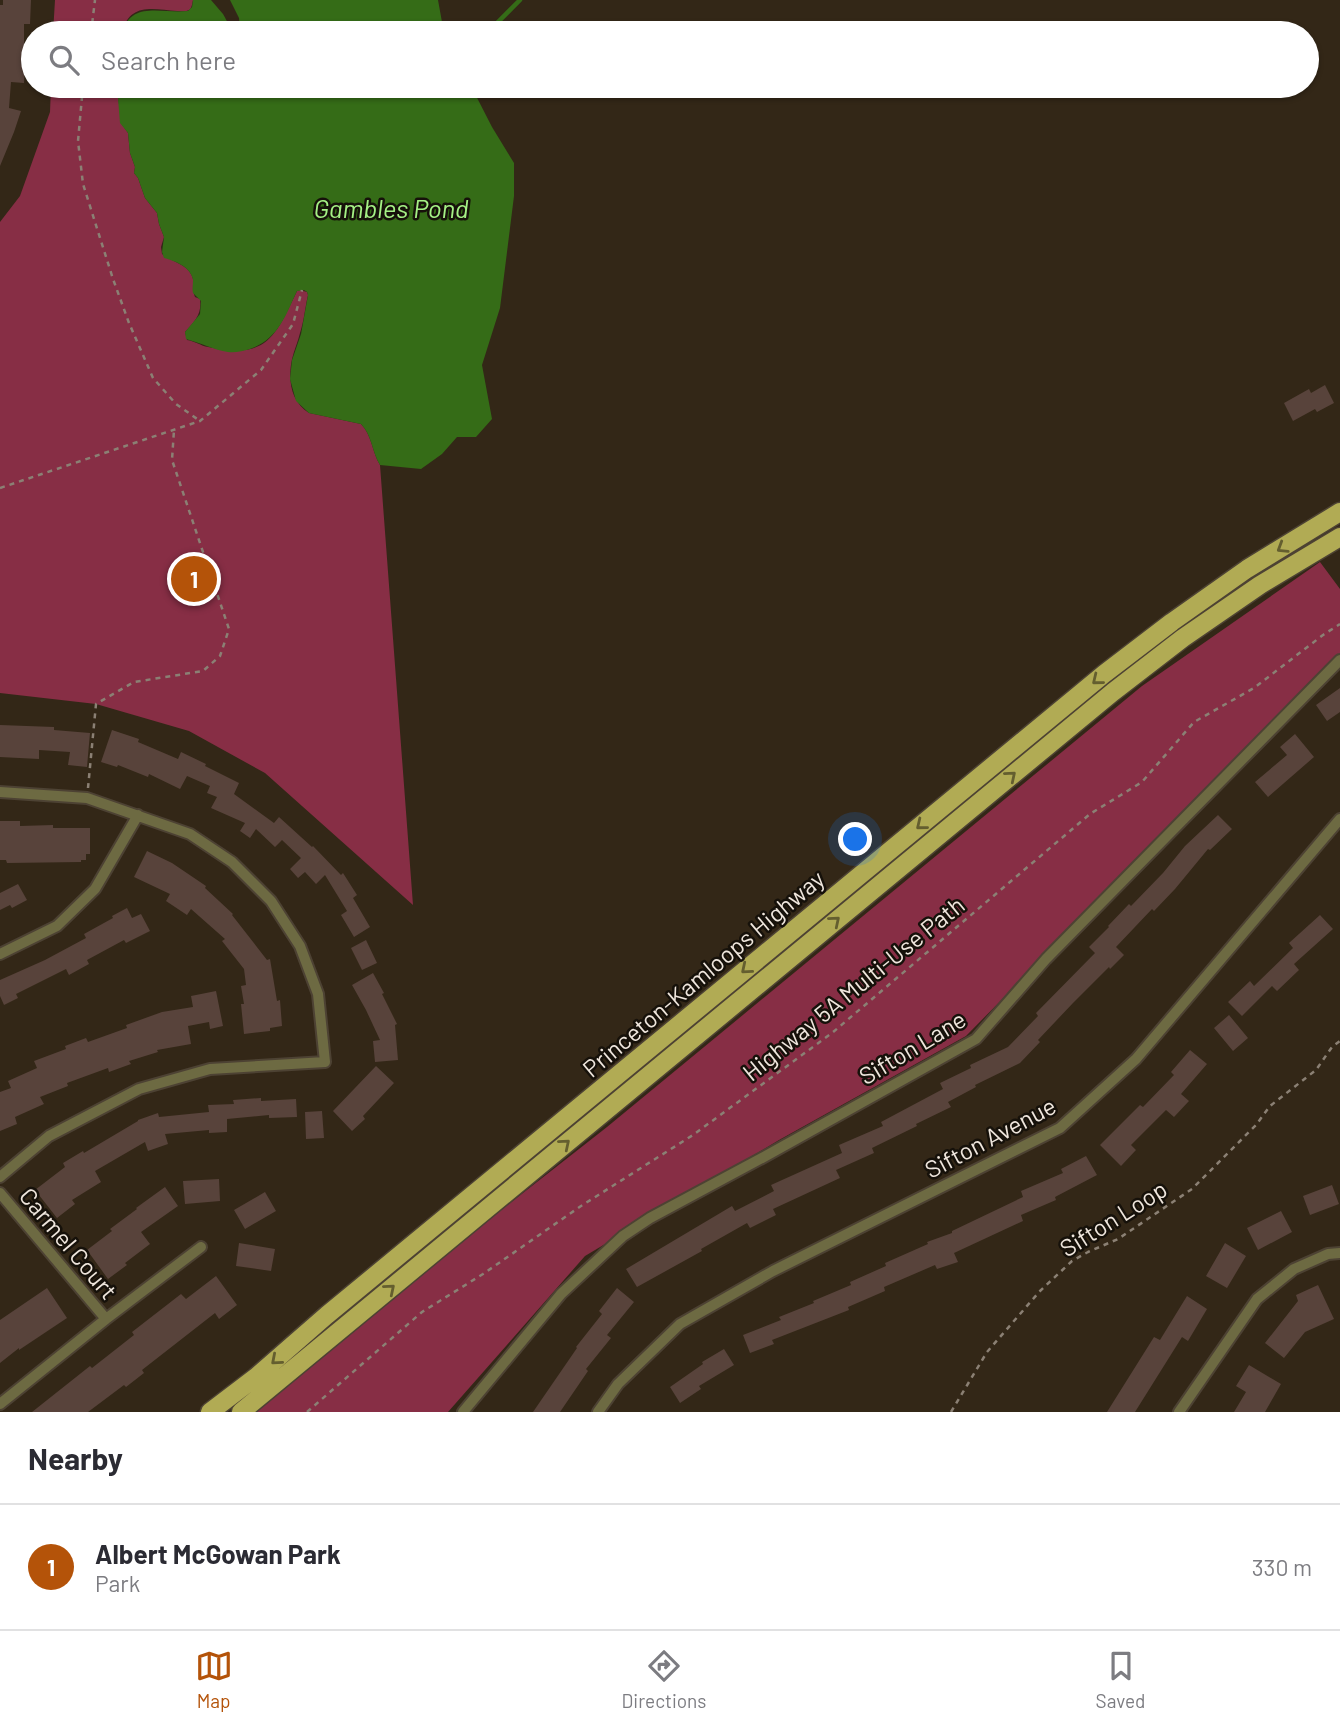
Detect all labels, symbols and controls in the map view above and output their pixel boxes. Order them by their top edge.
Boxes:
search box [21,21,1319,98]
icon: search [45,41,83,79]
text: Search here [101,44,236,75]
water label: Gambles Pond [313,192,469,223]
one-way arrow [1276,539,1289,552]
pin: 1 [171,553,217,605]
one-way arrow [1092,672,1105,684]
one-way arrow [1003,772,1015,785]
one-way arrow [917,816,929,829]
your location [838,822,872,856]
street label: Princeton-Kamloops Highway [576,863,830,1083]
street label: Highway 5A Multi-Use Path [736,890,970,1086]
one-way arrow [827,917,840,929]
one-way arrow [741,961,754,973]
street label: Sifton Lane [853,1004,971,1090]
street label: Sifton Avenue [920,1090,1060,1184]
one-way arrow [557,1140,570,1152]
street label: Sifton Loop [1054,1174,1172,1262]
street label: Carmel Court [14,1181,124,1305]
one-way arrow [381,1285,394,1297]
one-way arrow [271,1352,284,1364]
text: Nearby [28,1440,123,1476]
text: Albert McGowan Park [95,1538,341,1569]
text: 1 [47,1553,55,1581]
text: 330 m [1252,1553,1312,1581]
text: Park [95,1569,140,1597]
tab: Map [195,1647,233,1712]
tab: Directions [622,1647,707,1712]
tab: Saved [1096,1647,1145,1712]

